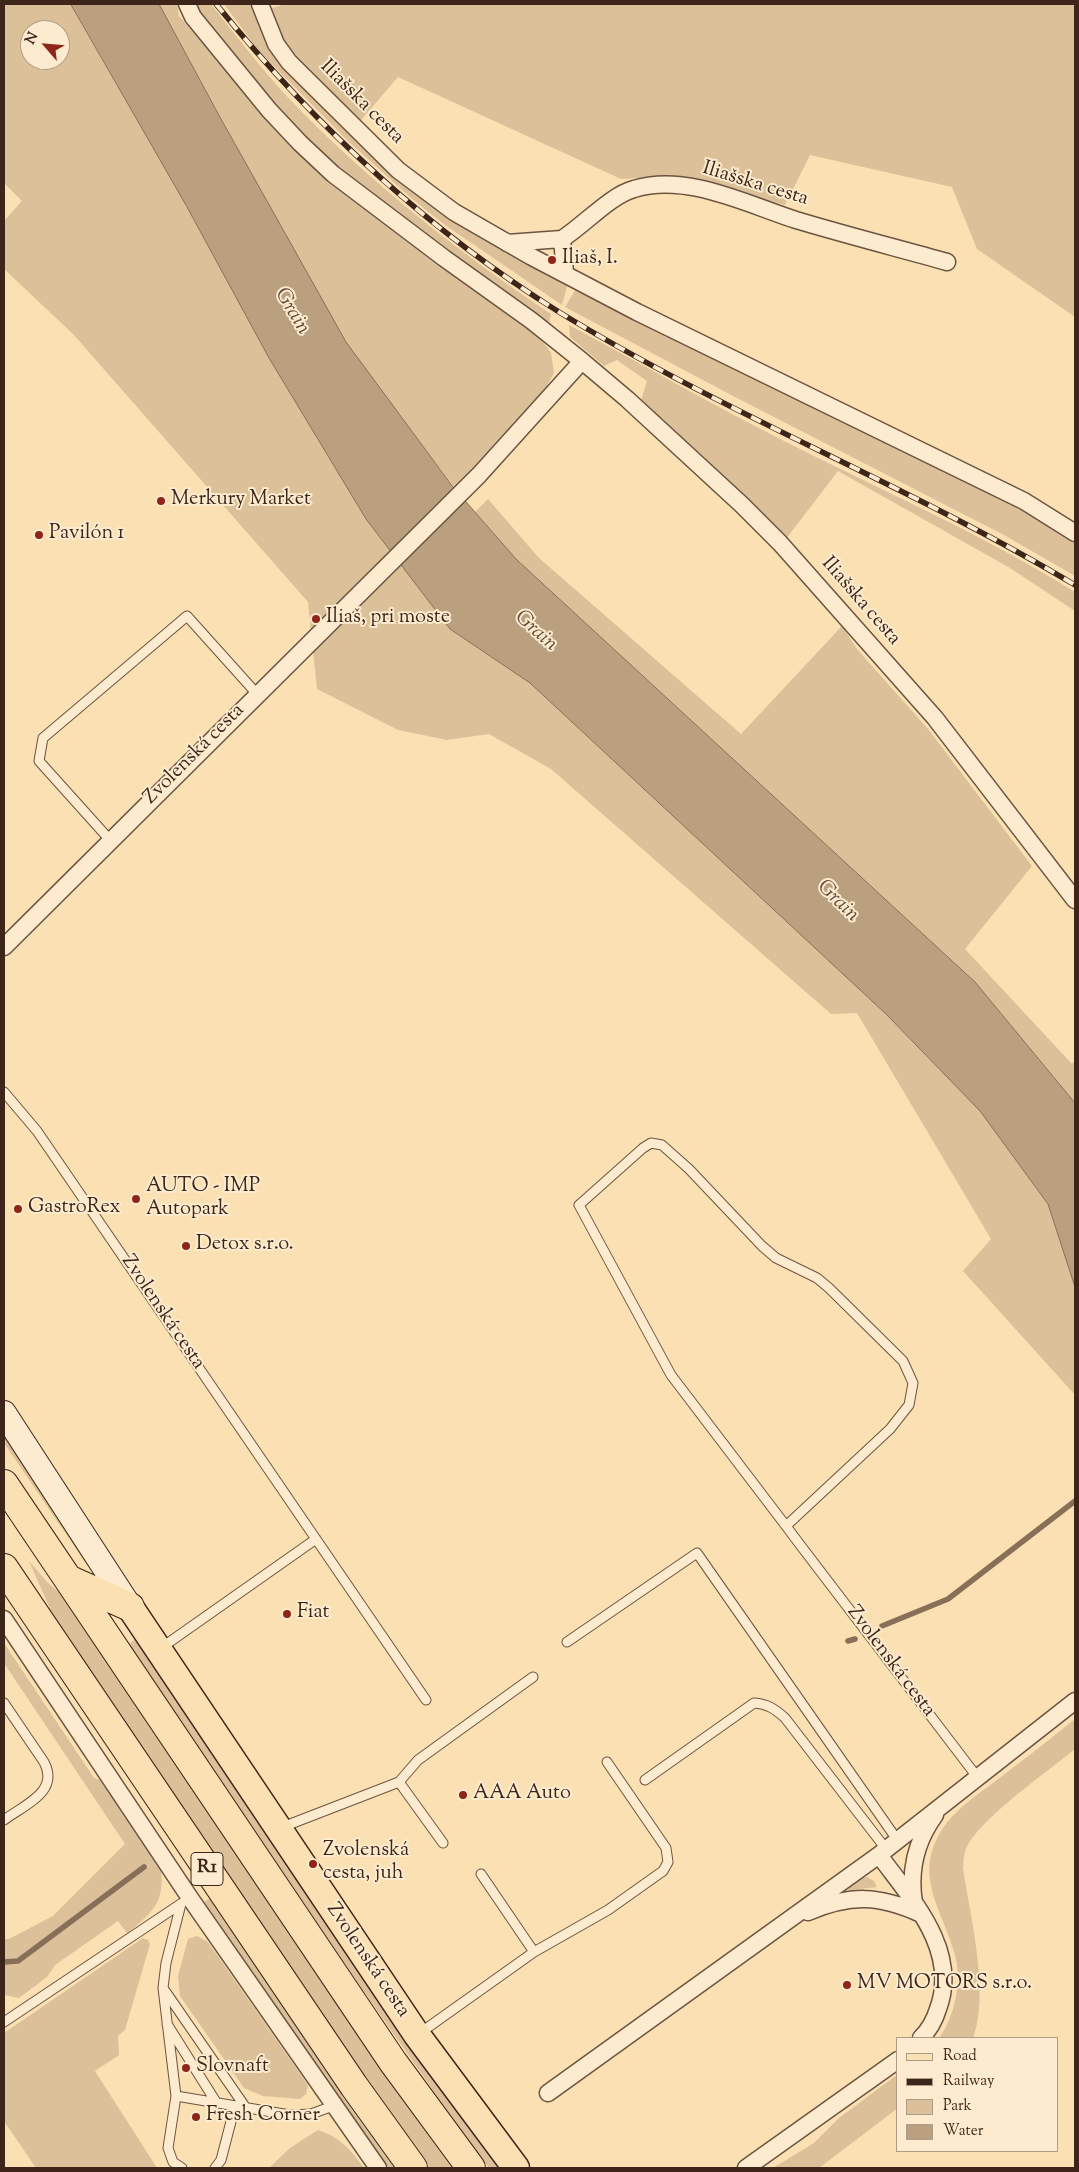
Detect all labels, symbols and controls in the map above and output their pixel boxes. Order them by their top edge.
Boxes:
north arrow [20,20,70,70]
text: N [21,29,44,48]
street label: Iliašska cesta [314,56,408,150]
street label: Iliašska cesta [699,158,811,212]
place label: Iliaš, I. [562,248,618,272]
marker: Iliaš, I. [546,254,558,266]
water label: Grain [267,284,315,340]
place label: Merkury Market [171,489,311,513]
marker: Merkury Market [155,495,167,507]
place label: Pavilón 1 [49,523,124,547]
marker: Pavilón 1 [33,529,45,541]
street label: Iliašska cesta [815,553,905,651]
water label: Grain [508,606,562,658]
place label: Iliaš, pri moste [326,607,450,631]
marker: Iliaš, pri moste [310,613,322,625]
street label: Zvolenská cesta [140,700,250,810]
water label: Grain [810,876,864,928]
place label: AUTO - IMP Autopark [146,1176,260,1223]
marker: AUTO - IMP Autopark [130,1193,142,1205]
place label: GastroRex [28,1197,121,1221]
marker: GastroRex [12,1203,24,1215]
place label: Detox s.r.o. [196,1234,294,1258]
marker: Detox s.r.o. [180,1240,192,1252]
street label: Zvolenská cesta [115,1251,209,1375]
place label: Fiat [297,1602,329,1626]
street label: Zvolenská cesta [840,1602,940,1722]
marker: Fiat [281,1608,293,1620]
place label: AAA Auto [473,1783,571,1807]
marker: AAA Auto [457,1789,469,1801]
place label: Zvolenská cesta, juh [323,1840,409,1887]
road number: R1 [191,1852,223,1886]
marker: Zvolenská cesta, juh [307,1858,319,1870]
street label: Zvolenská cesta [320,1899,414,2023]
place label: MV MOTORS s.r.o. [857,1973,1032,1997]
marker: MV MOTORS s.r.o. [841,1979,853,1991]
legend [896,2037,1059,2152]
text: Road [943,2046,977,2067]
place label: Slovnaft [196,2056,269,2080]
marker: Slovnaft [180,2062,192,2074]
text: Railway [943,2071,994,2092]
text: Park [943,2096,972,2117]
place label: Fresh Corner [206,2105,320,2129]
marker: Fresh Corner [190,2111,202,2123]
text: Water [943,2121,983,2142]

